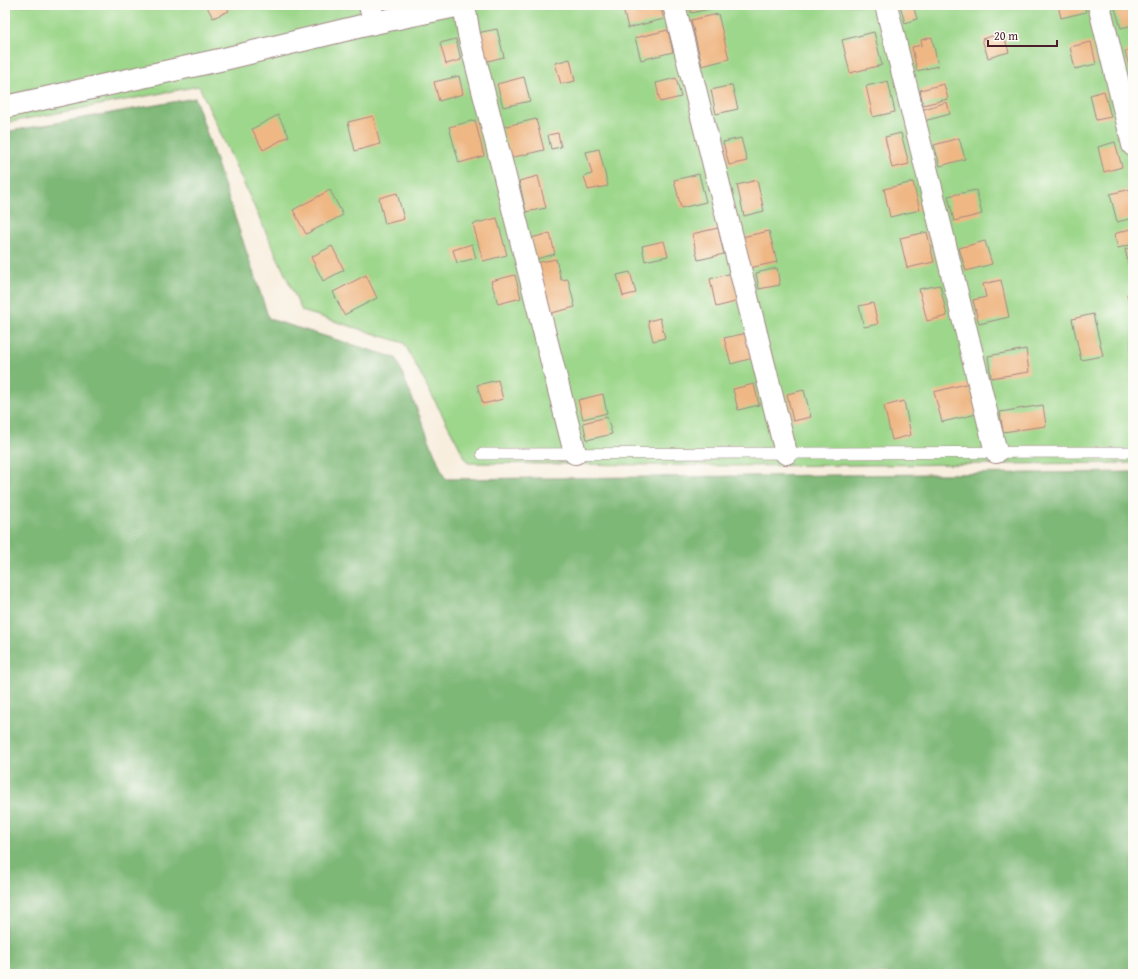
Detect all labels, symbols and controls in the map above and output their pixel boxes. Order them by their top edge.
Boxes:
scale bar [988,22,1057,48]
text: 20 m [994,27,1018,44]

